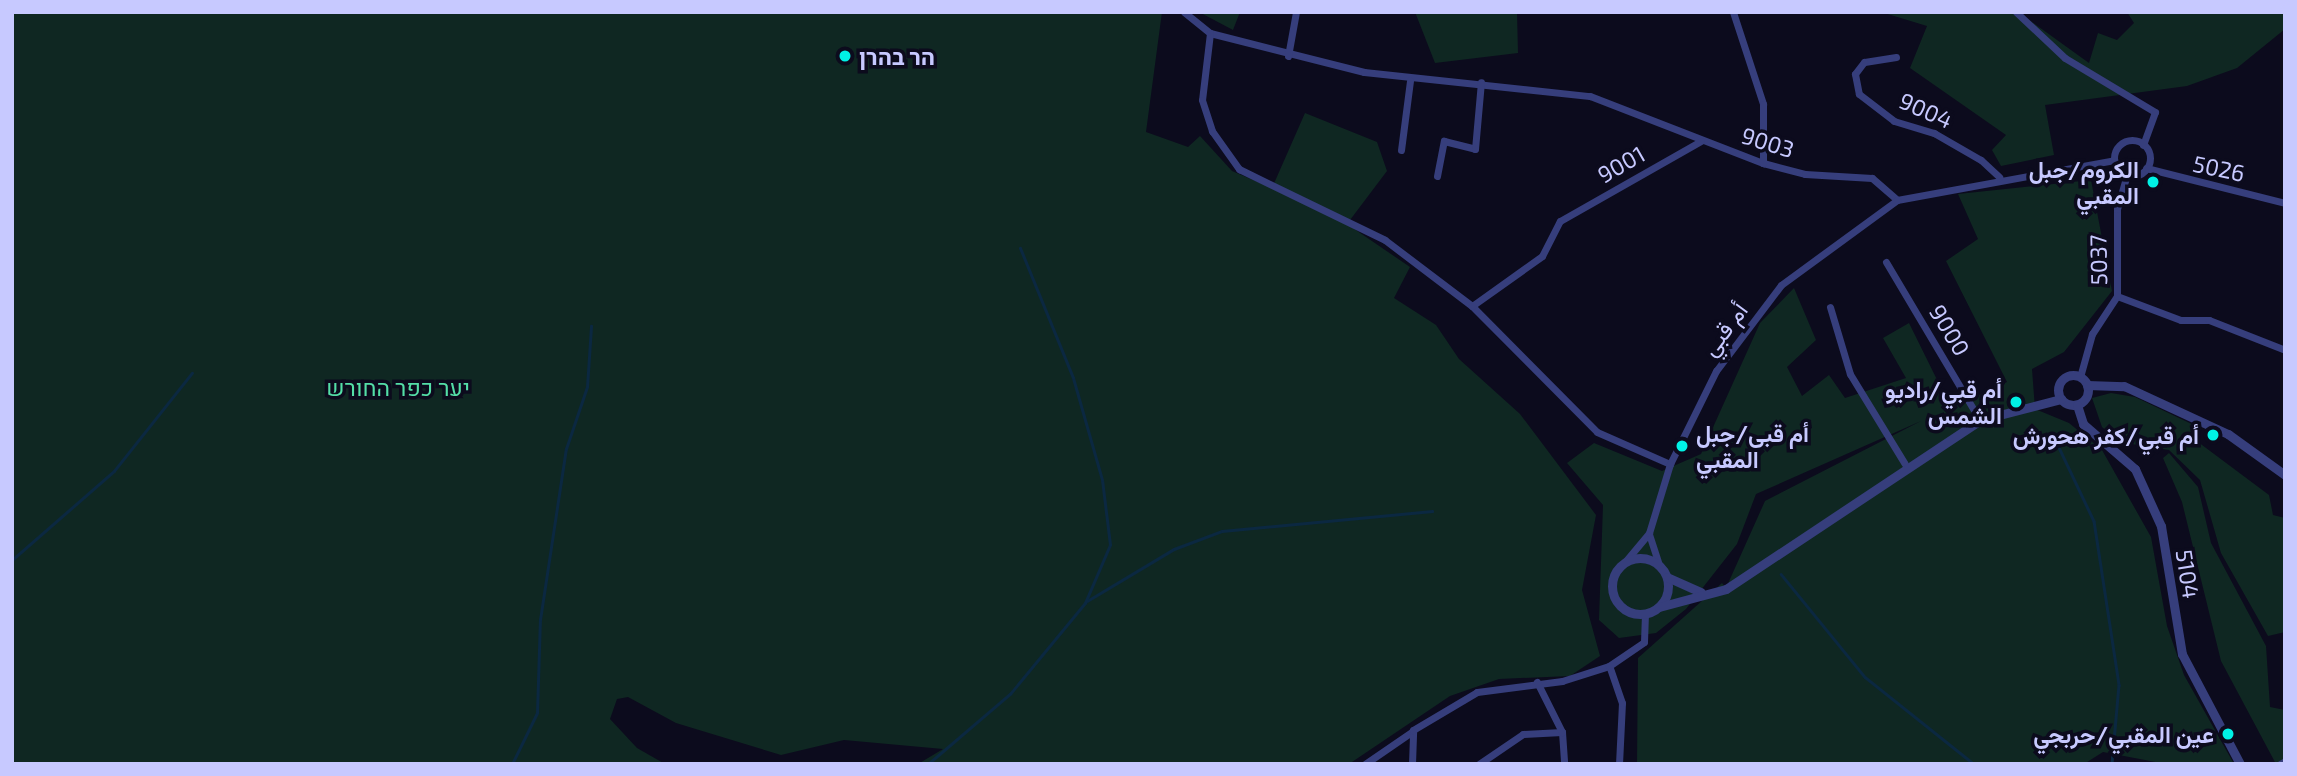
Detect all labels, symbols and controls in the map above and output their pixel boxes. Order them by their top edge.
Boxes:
place label: הר בהרן [859,42,935,70]
marker: הר בהרן [837,48,853,64]
street label: 9004 [1895,86,1957,134]
street label: 9003 [1738,121,1798,163]
street label: 9001 [1592,140,1650,188]
street label: 5026 [2191,149,2247,187]
place label: الكروم/جبل المقبي [2029,155,2139,209]
marker: الكروم/جبل المقبي [2145,174,2161,190]
street label: 5037 [2084,234,2112,286]
street label: أم قبي [1695,297,1753,361]
street label: 9000 [1924,299,1976,361]
park label: יער כפר החורש [326,373,470,401]
place label: أم قبي/راديو الشمس [1885,375,2002,429]
marker: أم قبي/راديو الشمس [2008,394,2024,410]
place label: أم قبي/جبل المقبي [1696,419,1809,473]
place label: أم قبي/كفر هحورش [2013,421,2199,449]
marker: أم قبي/كفر هحورش [2205,427,2221,443]
marker: أم قبي/جبل المقبي [1674,438,1690,454]
street label: 5104 [2170,547,2206,601]
place label: عين المقبي/حربجي [2033,720,2214,748]
marker: عين المقبي/حربجي [2220,726,2236,742]

